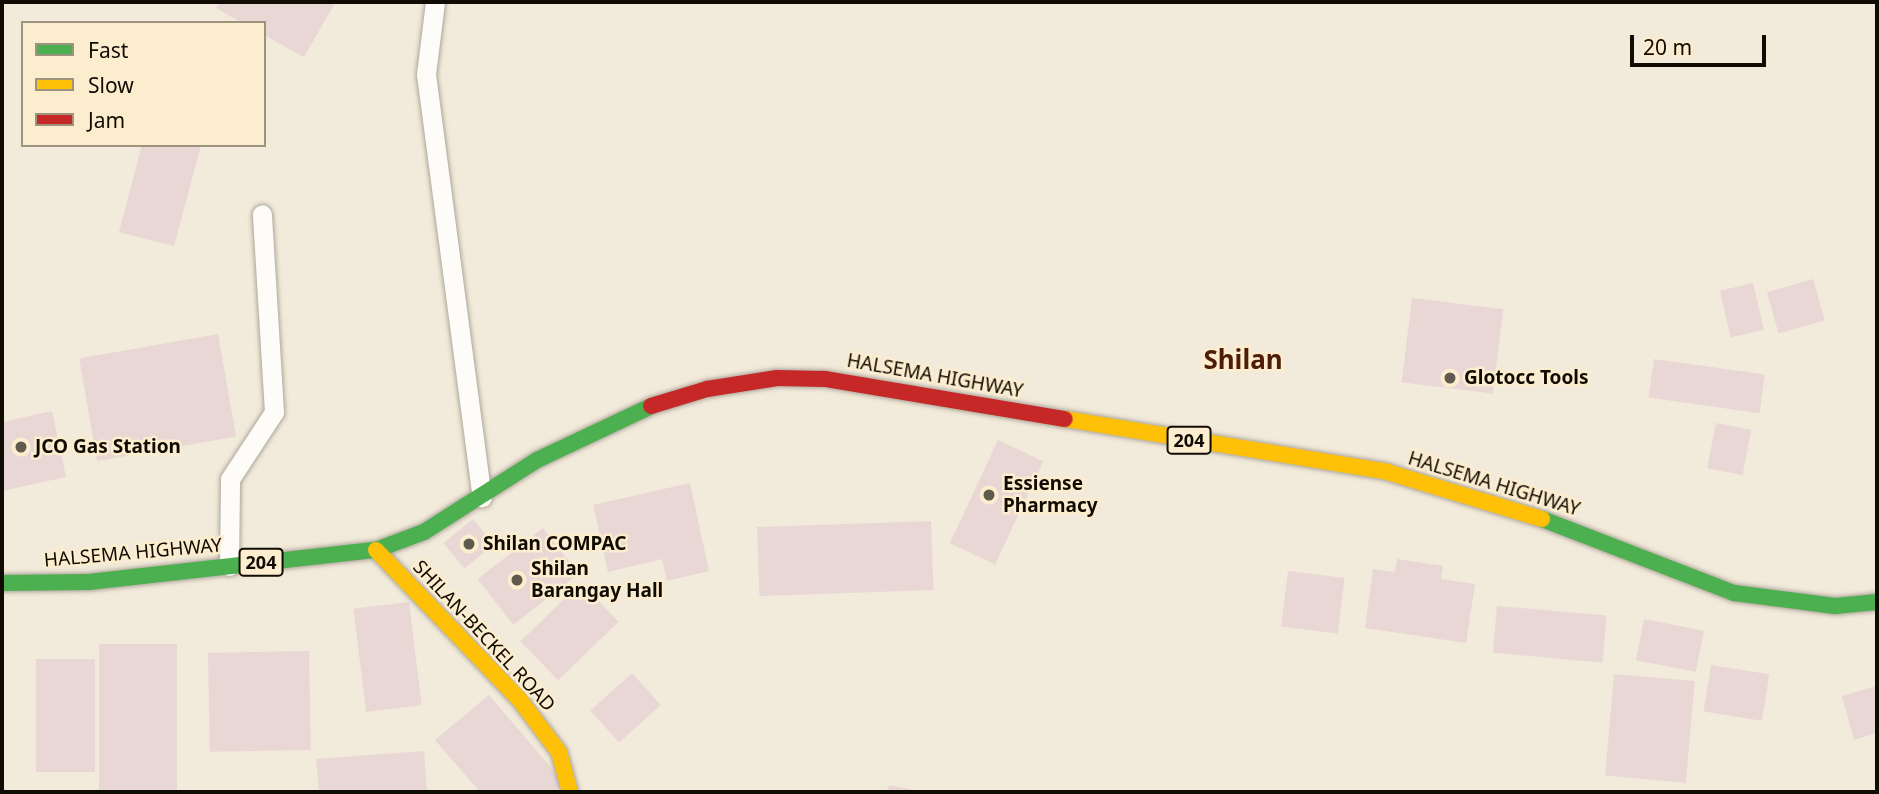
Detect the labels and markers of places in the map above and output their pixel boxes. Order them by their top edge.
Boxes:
place label: Glotocc Tools [1464,367,1589,389]
marker: Glotocc Tools [1442,370,1458,386]
place label: JCO Gas Station [35,436,181,458]
marker: JCO Gas Station [13,439,29,455]
place label: Essiense Pharmacy [1003,473,1098,517]
marker: Essiense Pharmacy [981,487,997,503]
place label: Shilan COMPAC [483,533,626,555]
marker: Shilan COMPAC [461,536,477,552]
place label: Shilan Barangay Hall [531,558,663,602]
marker: Shilan Barangay Hall [509,572,525,588]

